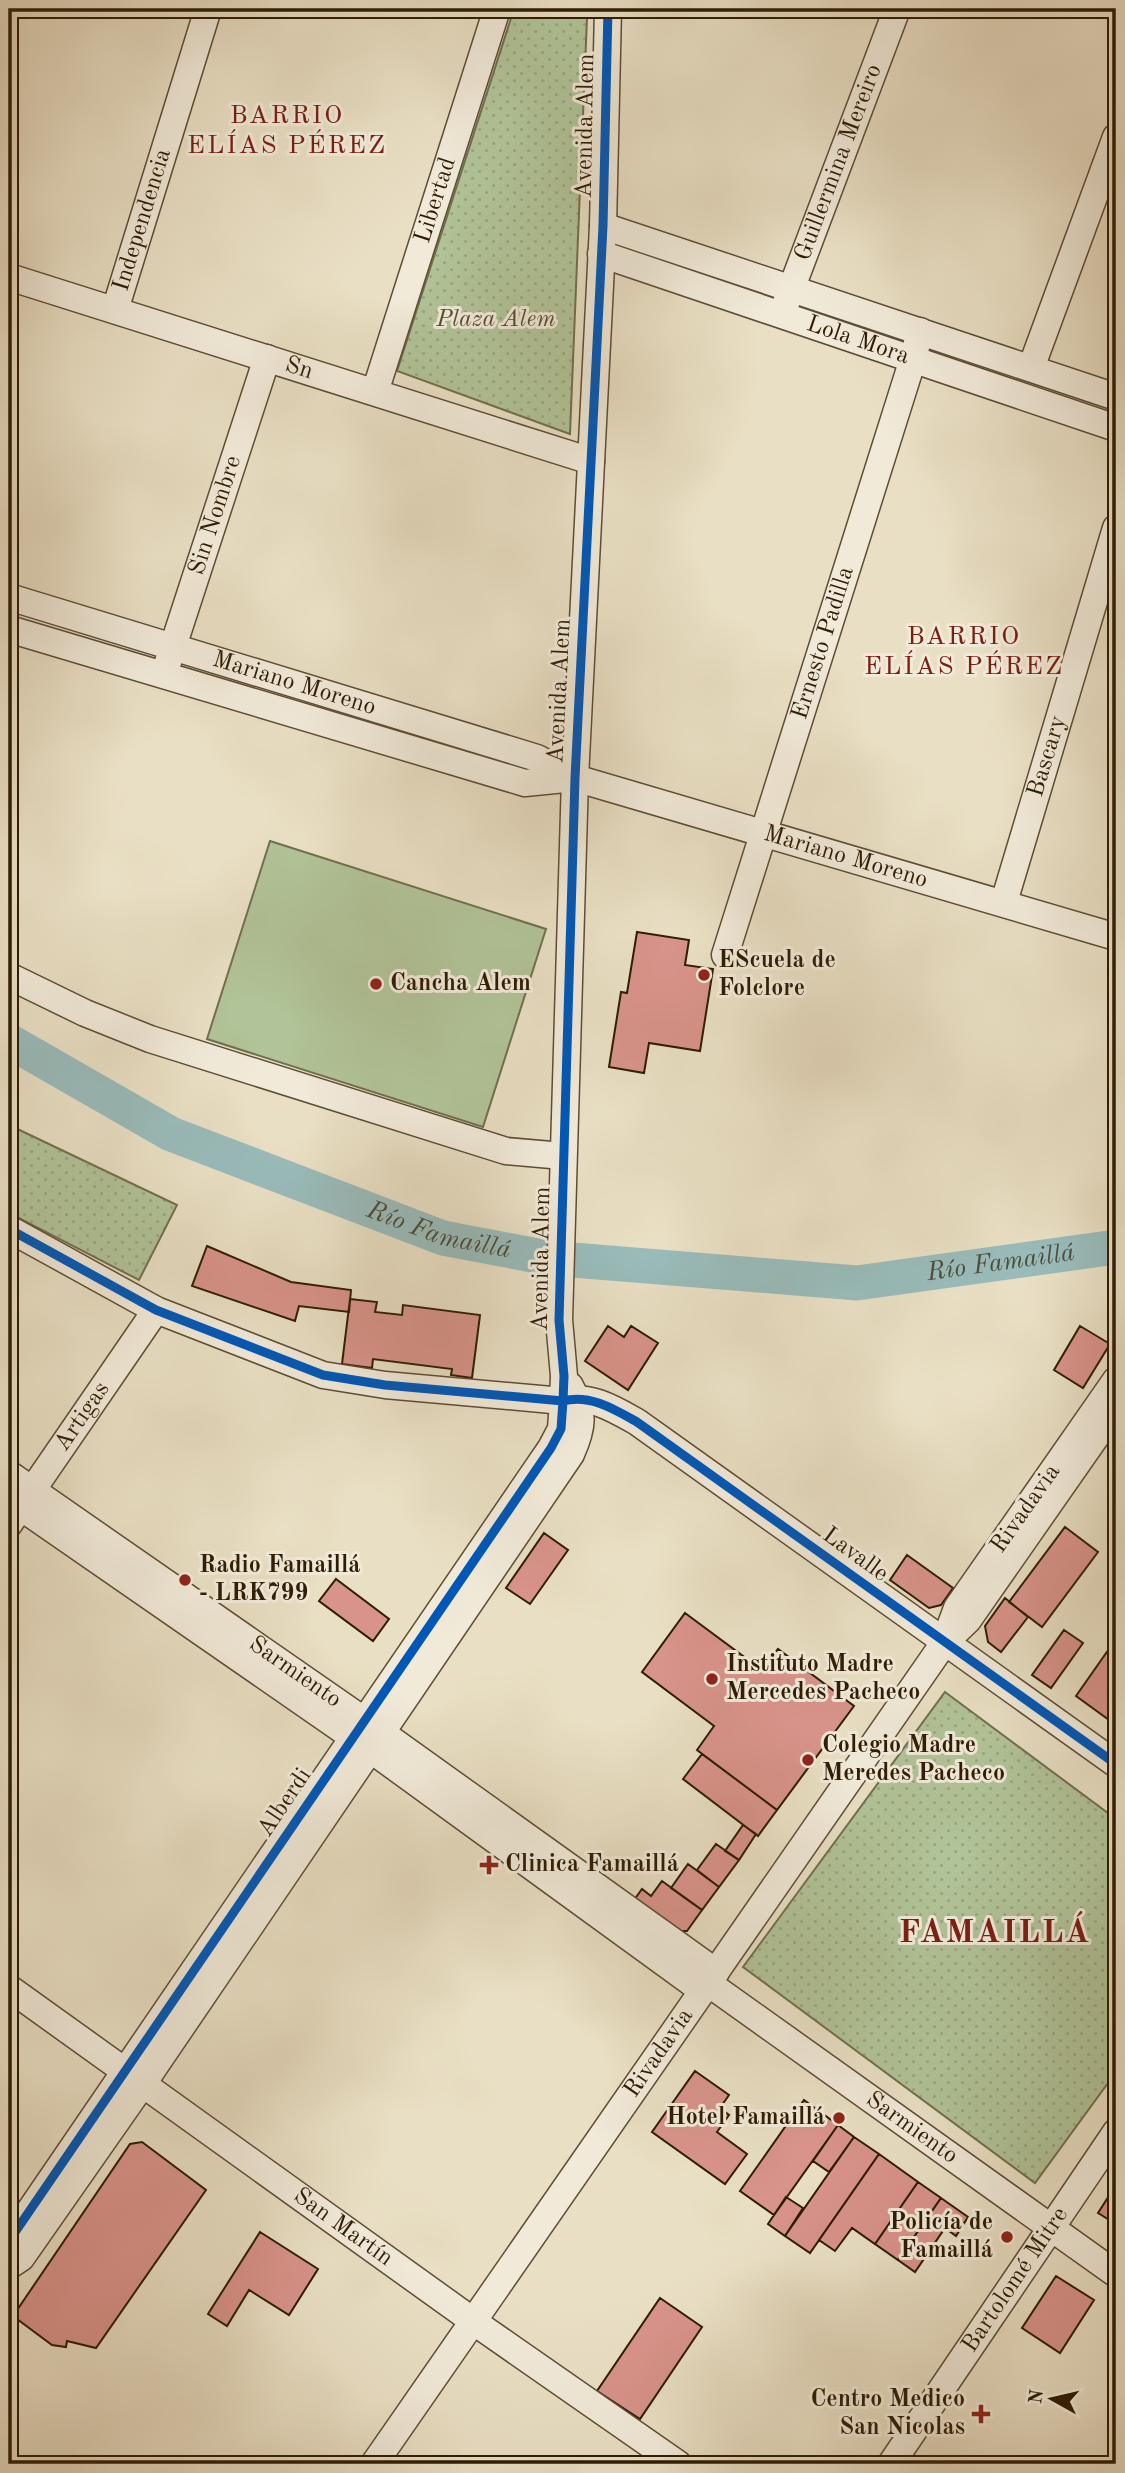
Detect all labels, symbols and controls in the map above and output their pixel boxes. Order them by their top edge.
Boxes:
street label: Avenida Alem [573,53,599,199]
street label: Guillermina Mereiro [791,61,887,264]
district label: BARRIO ELÍAS PÉREZ [187,103,387,159]
street label: Independencia [109,146,176,294]
street label: Libertad [411,155,461,246]
park label: Plaza Alem [435,308,556,332]
street label: Lola Mora [803,312,912,369]
street label: Sn [282,353,316,384]
street label: Sin Nombre [185,453,246,578]
street label: Ernesto Padilla [788,564,859,723]
street label: Avenida Alem [544,618,576,764]
district label: BARRIO ELÍAS PÉREZ [864,624,1064,680]
street label: Mariano Moreno [209,648,379,720]
street label: Bascary [1024,713,1071,800]
street label: Mariano Moreno [761,822,930,893]
place label: EScuela de Folclore [718,949,836,1001]
marker: EScuela de Folclore [696,967,712,983]
place label: Cancha Alem [390,972,531,996]
marker: Cancha Alem [368,976,384,992]
street label: Avenida Alem [529,1186,555,1332]
water label: Río Famaillá [362,1197,513,1264]
water label: Río Famaillá [924,1240,1077,1286]
street label: Artigas [51,1378,115,1456]
street label: Rivadavia [987,1460,1065,1558]
street label: Lavalle [818,1523,892,1587]
place label: Radio Famaillá - LRK799 [199,1554,361,1606]
marker: Radio Famaillá - LRK799 [177,1572,193,1588]
street label: Sarmiento [244,1632,345,1713]
place label: Instituto Madre Mercedes Pacheco [726,1653,920,1705]
marker: Instituto Madre Mercedes Pacheco [704,1671,720,1687]
place label: Colegio Madre Meredes Pacheco [822,1734,1005,1786]
marker: Colegio Madre Meredes Pacheco [800,1752,816,1768]
street label: Alberdi [254,1764,316,1842]
place label: Clinica Famaillá [505,1853,679,1877]
marker: Clinica Famaillá [479,1855,499,1875]
district label: FAMAILLÁ [899,1911,1091,1950]
street label: Rivadavia [620,2004,698,2102]
street label: Sarmiento [861,2087,962,2169]
place label: Hotel Famaillá [666,2106,825,2130]
marker: Hotel Famaillá [831,2110,847,2126]
street label: San Martín [289,2184,397,2271]
street label: Bartolomé Mitre [958,2203,1073,2357]
place label: Policía de Famaillá [889,2211,993,2263]
marker: Policía de Famaillá [999,2229,1015,2245]
north arrow [1016,2364,1086,2434]
place label: Centro Medico San Nicolas [810,2388,965,2440]
text: N [1027,2388,1048,2405]
marker: Centro Medico San Nicolas [971,2404,991,2424]

